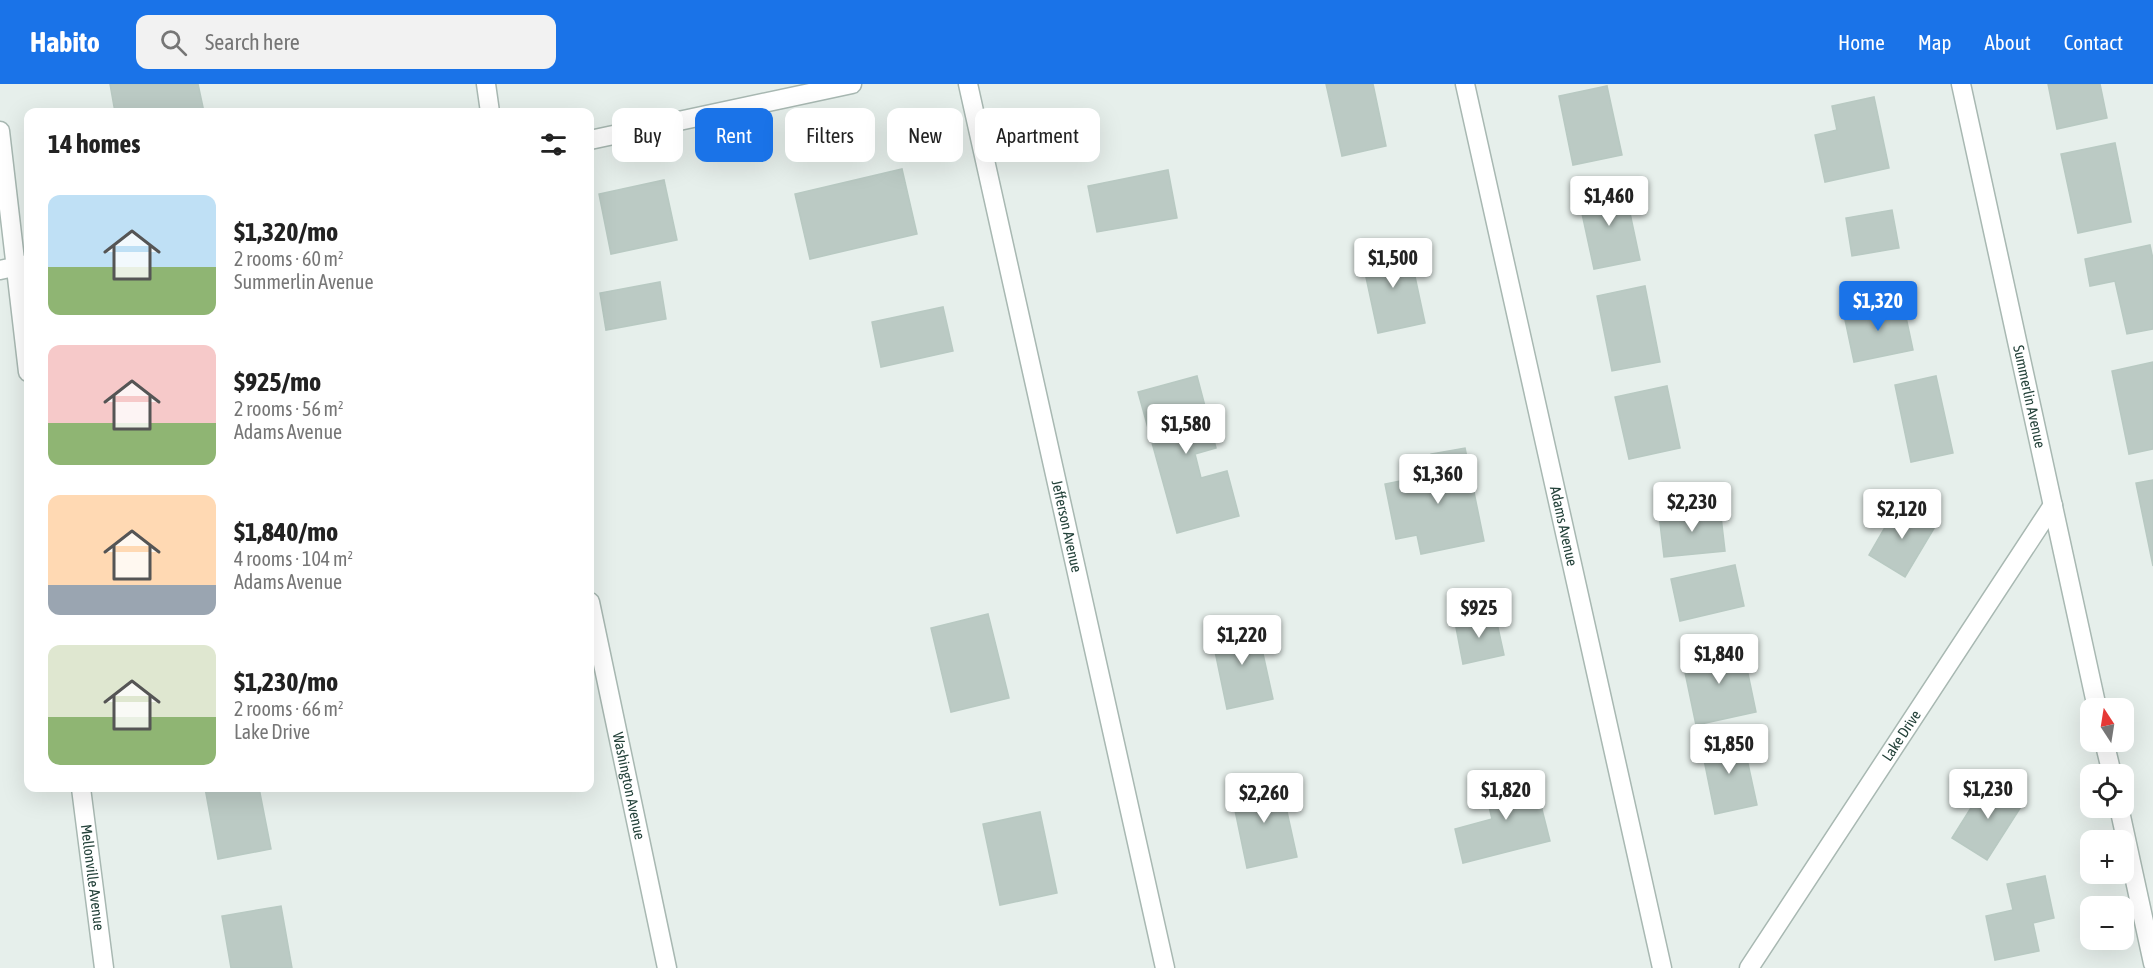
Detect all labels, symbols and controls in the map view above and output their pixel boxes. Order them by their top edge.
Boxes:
search box [136,15,556,69]
text: Habito [30,26,100,58]
icon: search [157,26,190,59]
text: Search here [205,29,300,55]
text: Home [1838,30,1885,54]
text: Map [1918,30,1952,54]
text: About [1985,30,2031,54]
text: Contact [2064,30,2123,54]
chip: Buy [612,108,683,162]
chip: Rent [695,108,773,162]
chip: Filters [785,108,875,162]
chip: New [887,108,963,162]
chip: Apartment [975,108,1100,162]
icon: filters [537,128,570,161]
text: 14 homes [48,129,141,159]
pin: $1,460 [1560,176,1658,227]
text: $1,460 [1584,184,1634,207]
text: $1,320/mo [234,217,338,247]
icon: home [96,219,168,291]
pin: $1,500 [1344,238,1442,289]
text: $1,500 [1368,246,1418,269]
text: 2 rooms · 60 m² [234,247,344,270]
text: Summerlin Avenue [234,270,374,293]
pin: $1,320 [1829,281,1927,332]
text: $1,320 [1853,289,1903,312]
street label: Summerlin Avenue [2010,344,2049,450]
text: $925/mo [234,367,321,397]
icon: home [96,369,168,441]
text: 2 rooms · 56 m² [234,397,344,420]
pin: $1,580 [1137,404,1235,455]
text: $1,580 [1161,412,1211,435]
text: Adams Avenue [234,420,342,443]
pin: $1,360 [1389,454,1487,505]
text: $1,360 [1413,462,1463,485]
street label: Jefferson Avenue [1048,478,1086,574]
pin: $2,230 [1643,482,1741,533]
street label: Adams Avenue [1547,485,1581,568]
pin: $2,120 [1853,489,1951,540]
text: $2,230 [1667,490,1717,513]
text: $2,120 [1877,497,1927,520]
text: $1,840/mo [234,517,338,547]
icon: home [96,519,168,591]
text: 4 rooms · 104 m² [234,547,353,570]
text: Adams Avenue [234,570,342,593]
pin: $925 [1443,588,1515,639]
text: $925 [1461,596,1497,619]
pin: $1,220 [1193,615,1291,666]
text: $1,220 [1217,623,1267,646]
pin: $1,840 [1670,634,1768,685]
text: $1,840 [1694,642,1744,665]
text: $1,230/mo [234,667,338,697]
icon: home [96,669,168,741]
text: 2 rooms · 66 m² [234,697,344,720]
north arrow [2080,698,2134,752]
map controls [2080,698,2134,950]
street label: Lake Drive [1878,707,1924,764]
text: Lake Drive [234,720,310,743]
pin: $1,850 [1680,724,1778,775]
street label: Washington Avenue [610,731,649,841]
text: $1,850 [1704,732,1754,755]
button: locate [2080,764,2134,818]
pin: $1,230 [1939,769,2037,820]
pin: $1,820 [1457,770,1555,821]
pin: $2,260 [1215,773,1313,824]
text: $1,230 [1963,777,2013,800]
text: $1,820 [1481,778,1531,801]
text: $2,260 [1239,781,1289,804]
street label: Mellonville Avenue [78,823,108,931]
button: + [2080,830,2134,884]
button: − [2080,896,2134,950]

